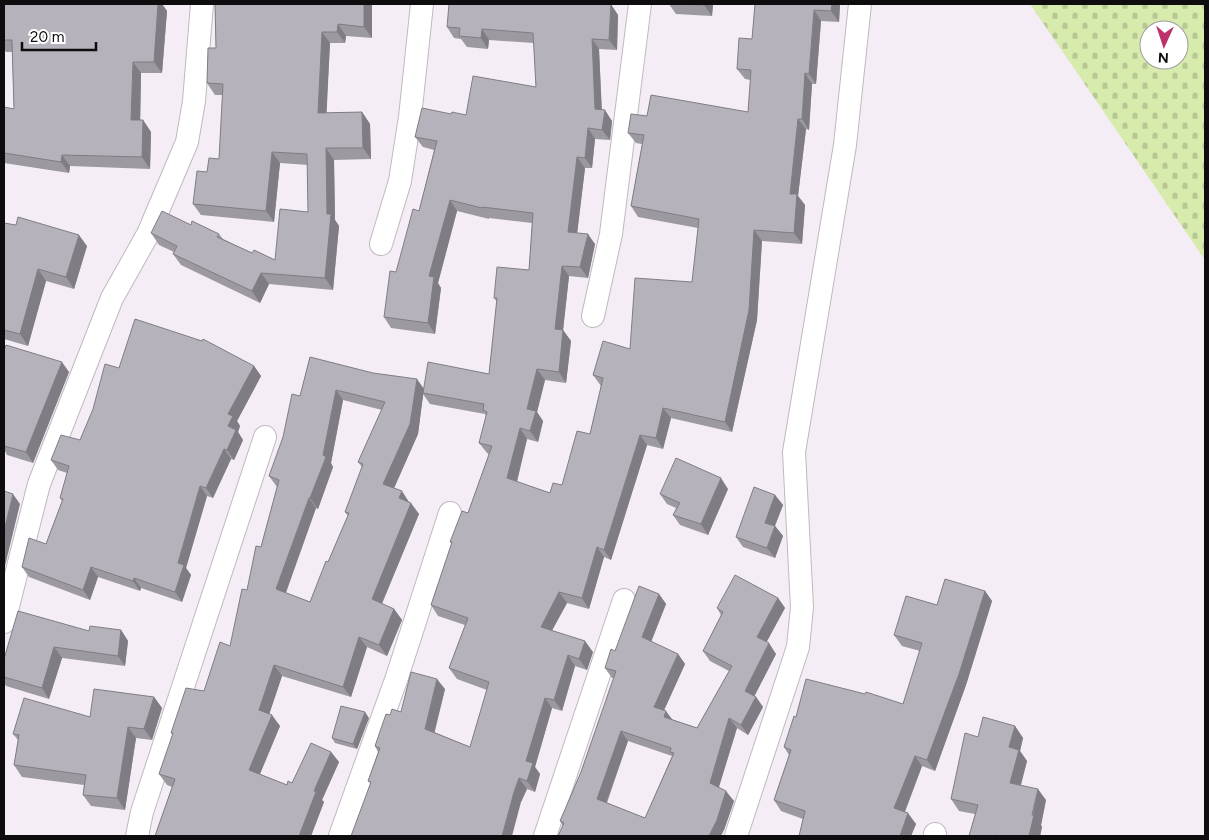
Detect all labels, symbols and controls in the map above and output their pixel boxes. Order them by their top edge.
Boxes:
scale bar [22,20,96,52]
north arrow [1139,20,1189,70]
text: 20 m [30,28,64,46]
text: N [1157,49,1169,66]

